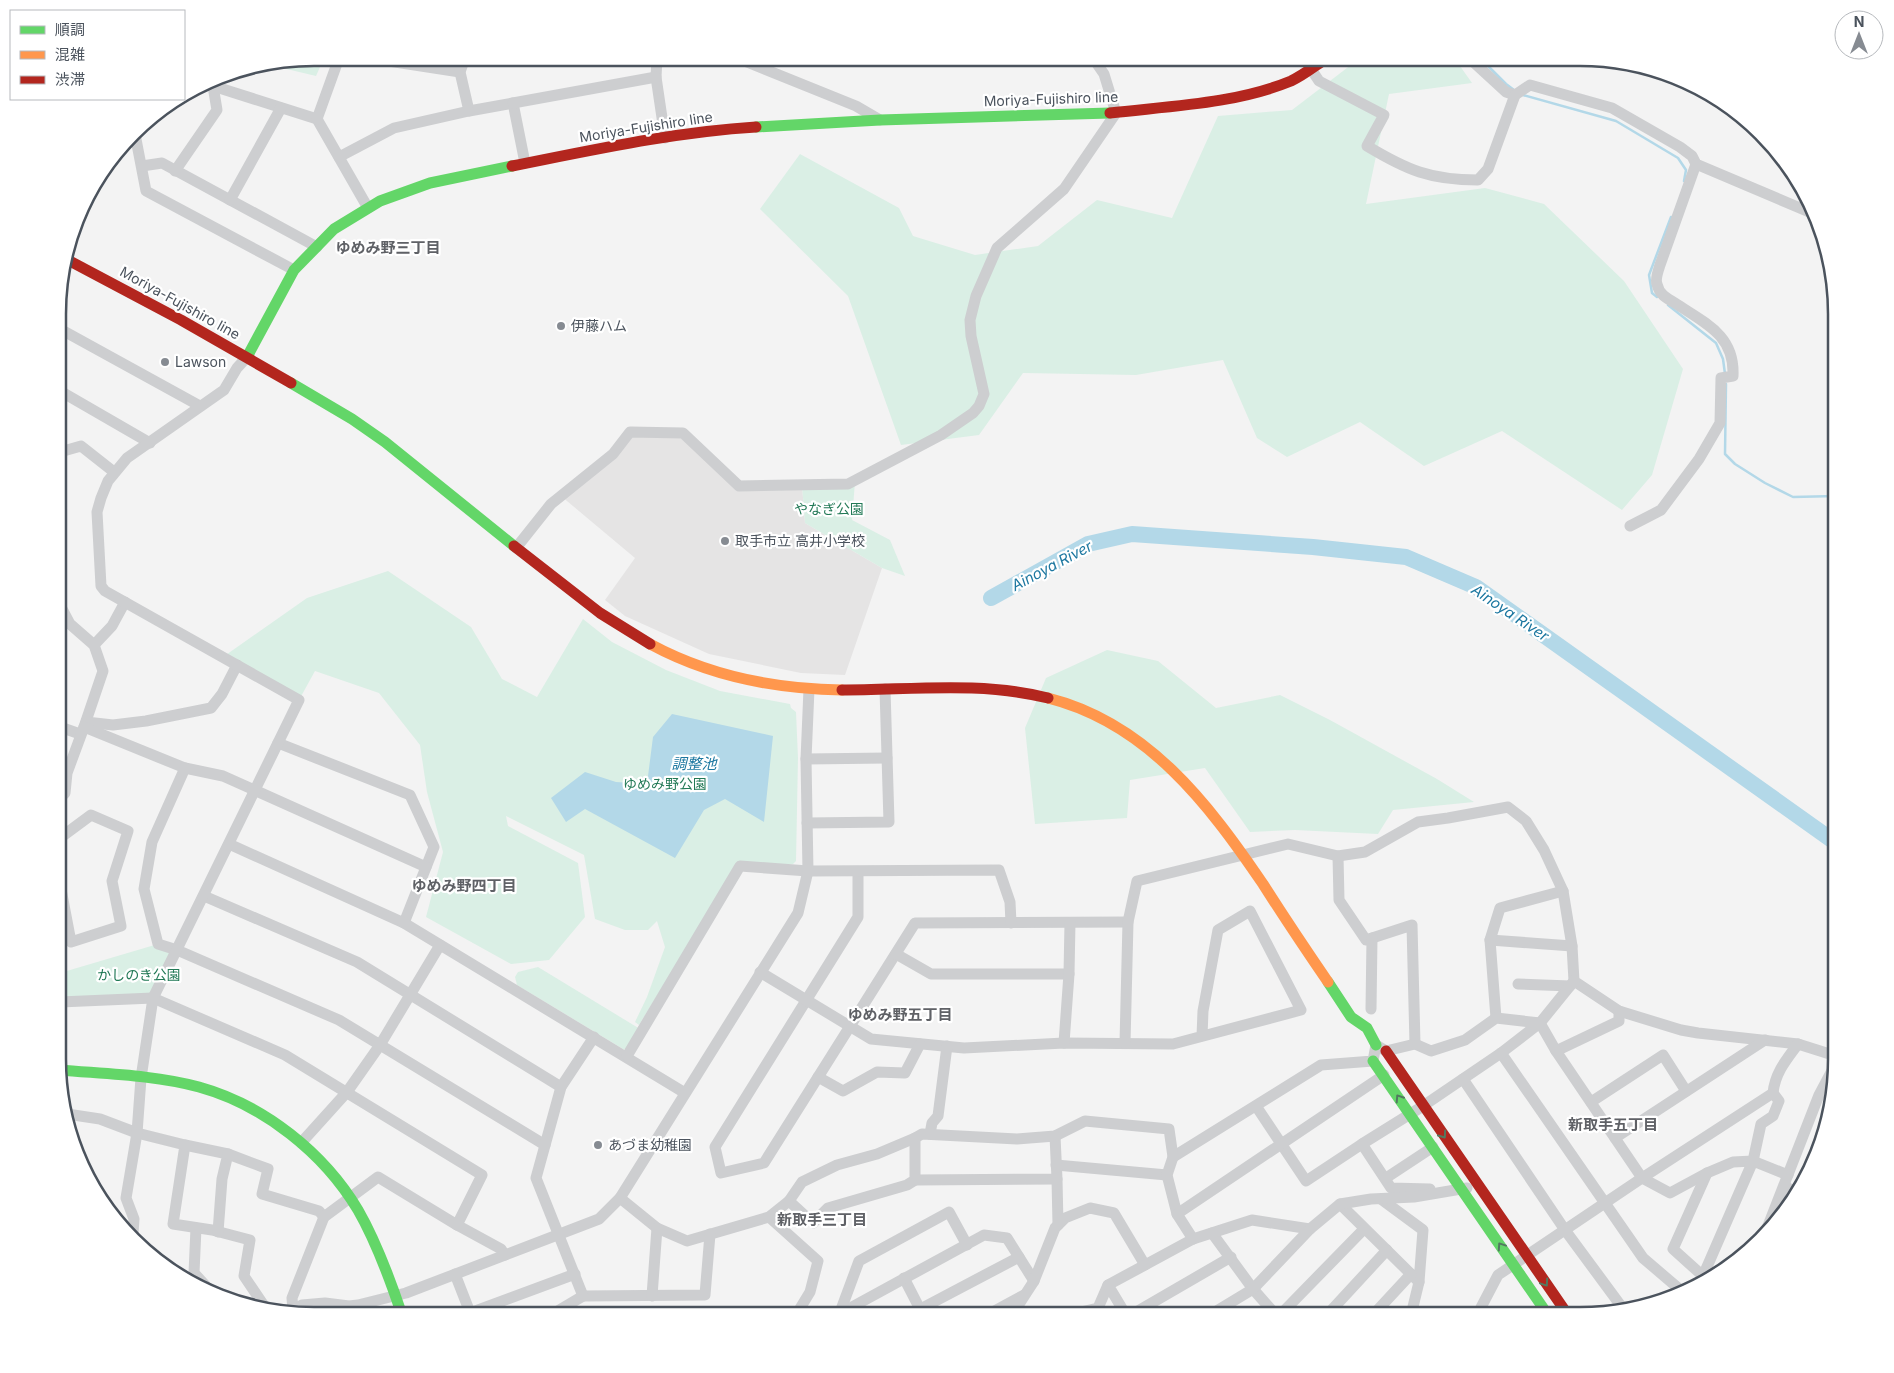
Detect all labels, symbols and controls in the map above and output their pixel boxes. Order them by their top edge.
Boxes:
legend [10,10,185,100]
north arrow [1834,10,1884,60]
text: N [1854,13,1864,30]
text: 順調 [55,20,85,39]
text: 混雑 [55,45,85,64]
text: 渋滞 [55,70,85,89]
street label: Moriya-Fujishiro line [983,88,1119,109]
street label: Moriya-Fujishiro line [578,108,714,145]
district label: ゆめみ野三丁目 [335,238,441,257]
street label: Moriya-Fujishiro line [117,263,243,343]
place label: 伊藤ハム [571,317,627,334]
marker: 伊藤ハム [555,320,567,332]
place label: Lawson [175,353,226,370]
marker: Lawson [159,356,171,368]
park label: やなぎ公園 [794,500,864,517]
place label: 取手市立 高井小学校 [735,532,865,549]
marker: 取手市立 高井小学校 [719,535,731,547]
water label: Ainoya River [1007,536,1096,595]
water label: Ainoya River [1467,579,1553,646]
water label: 調整池 [671,754,718,773]
park label: ゆめみ野公園 [623,775,707,792]
district label: ゆめみ野四丁目 [411,876,517,895]
park label: かしのき公園 [97,966,181,983]
district label: ゆめみ野五丁目 [847,1005,953,1024]
one-way arrow [1396,1094,1405,1103]
district label: 新取手五丁目 [1568,1115,1658,1134]
one-way arrow [1437,1129,1446,1139]
place label: あづま幼稚園 [608,1136,692,1153]
marker: あづま幼稚園 [592,1139,604,1151]
district label: 新取手三丁目 [777,1210,867,1229]
one-way arrow [1498,1242,1507,1252]
one-way arrow [1539,1277,1548,1287]

